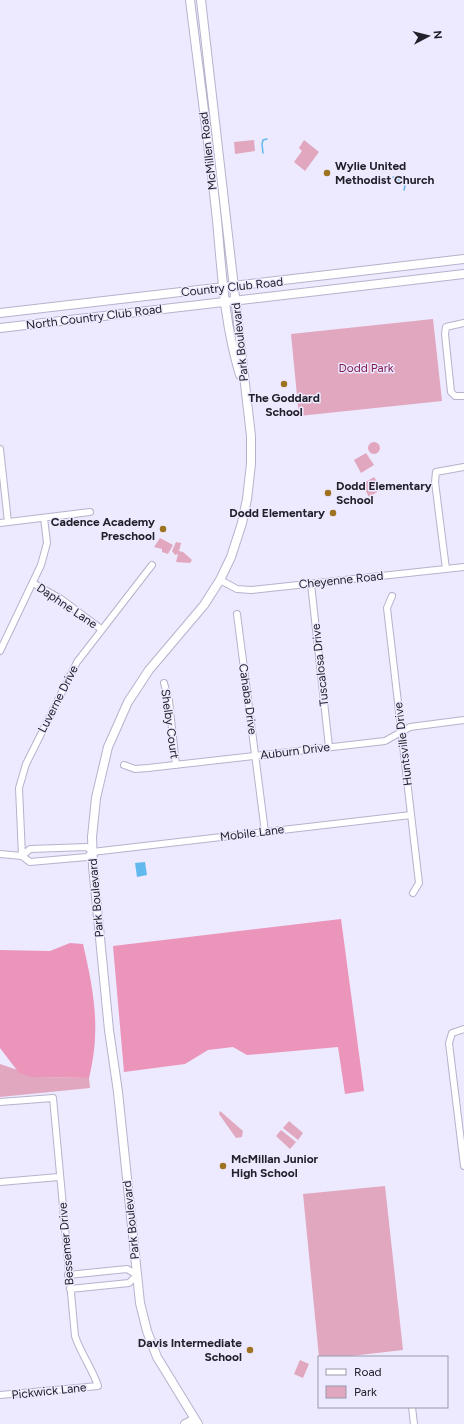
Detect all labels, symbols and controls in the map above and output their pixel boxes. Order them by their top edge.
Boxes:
north arrow [408,16,448,56]
text: N [430,30,444,40]
street label: McMillen Road [196,111,220,191]
place label: Wylie United Methodist Church [335,159,435,187]
marker: Wylie United Methodist Church [322,168,332,178]
street label: Country Club Road [180,275,284,299]
street label: North Country Club Road [25,302,163,332]
street label: Park Boulevard [229,302,251,382]
park label: Dodd Park [338,361,394,375]
marker: The Goddard School [279,379,289,389]
place label: The Goddard School [248,391,320,419]
place label: Dodd Elementary School [336,479,432,507]
marker: Dodd Elementary School [323,488,333,498]
place label: Dodd Elementary [229,506,325,520]
marker: Dodd Elementary [328,508,338,518]
place label: Cadence Academy Preschool [51,515,155,543]
marker: Cadence Academy Preschool [158,524,168,534]
street label: Cheyenne Road [298,569,384,591]
street label: Daphne Lane [34,581,100,632]
street label: Tuscalosa Drive [309,623,331,707]
street label: Luverne Drive [35,663,81,735]
street label: Cahaba Drive [236,663,260,736]
street label: Shelby Court [158,688,182,760]
street label: Huntsville Drive [391,701,415,787]
street label: Auburn Drive [259,740,331,762]
street label: Mobile Lane [219,822,285,844]
street label: Park Boulevard [86,858,106,938]
place label: McMillan Junior High School [231,1152,319,1180]
marker: McMillan Junior High School [218,1161,228,1171]
street label: Park Boulevard [120,1180,142,1260]
street label: Bessemer Drive [55,1202,77,1286]
place label: Davis Intermediate School [138,1336,242,1364]
marker: Davis Intermediate School [245,1345,255,1355]
legend [318,1356,448,1408]
text: Road [354,1365,382,1379]
street label: Pickwick Lane [11,1380,88,1402]
text: Park [354,1385,377,1399]

